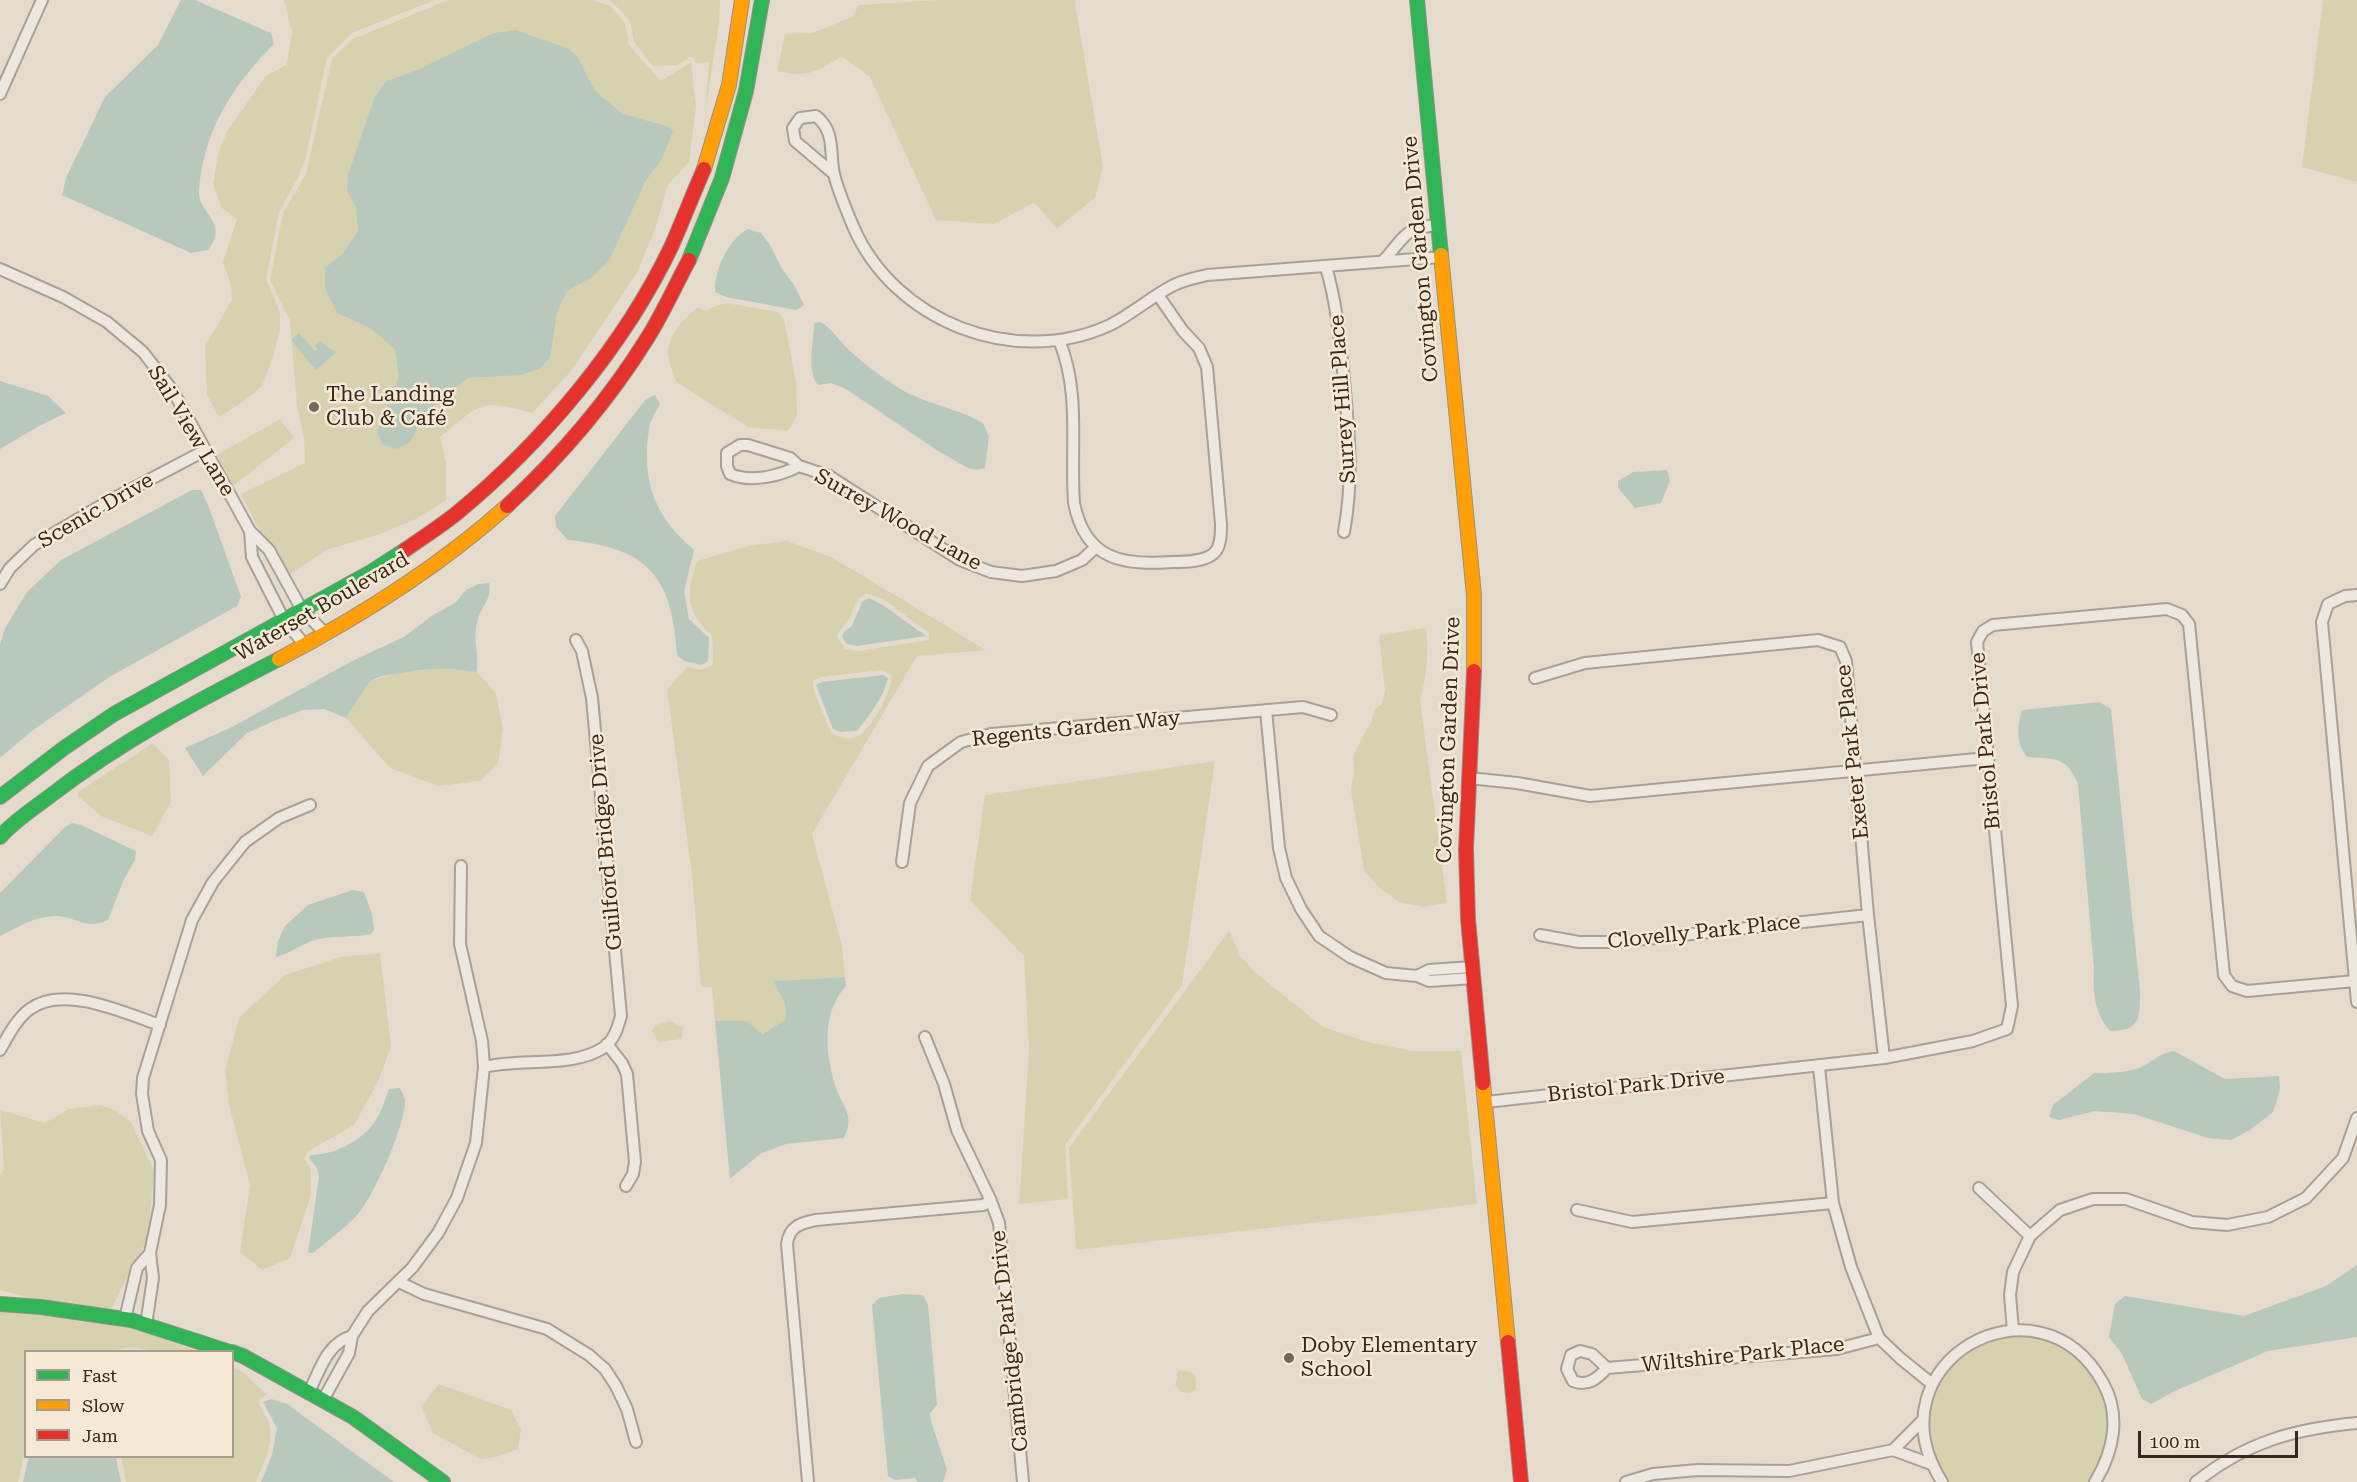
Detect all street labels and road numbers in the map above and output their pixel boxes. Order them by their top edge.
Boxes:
street label: Covington Garden Drive [1398,135,1444,383]
street label: Surrey Hill Place [1325,314,1361,484]
street label: Sail View Lane [142,361,240,501]
street label: Surrey Wood Lane [810,464,986,576]
street label: Scenic Drive [34,468,158,554]
street label: Waterset Boulevard [230,547,414,667]
street label: Covington Garden Drive [1432,616,1466,864]
street label: Bristol Park Drive [1966,651,2006,831]
street label: Exeter Park Place [1831,663,1875,841]
street label: Regents Garden Way [971,706,1181,752]
street label: Guilford Bridge Drive [584,733,628,951]
street label: Clovelly Park Place [1606,909,1802,955]
street label: Bristol Park Drive [1546,1064,1726,1108]
street label: Cambridge Park Drive [986,1229,1034,1453]
street label: Wiltshire Park Place [1640,1332,1846,1378]

